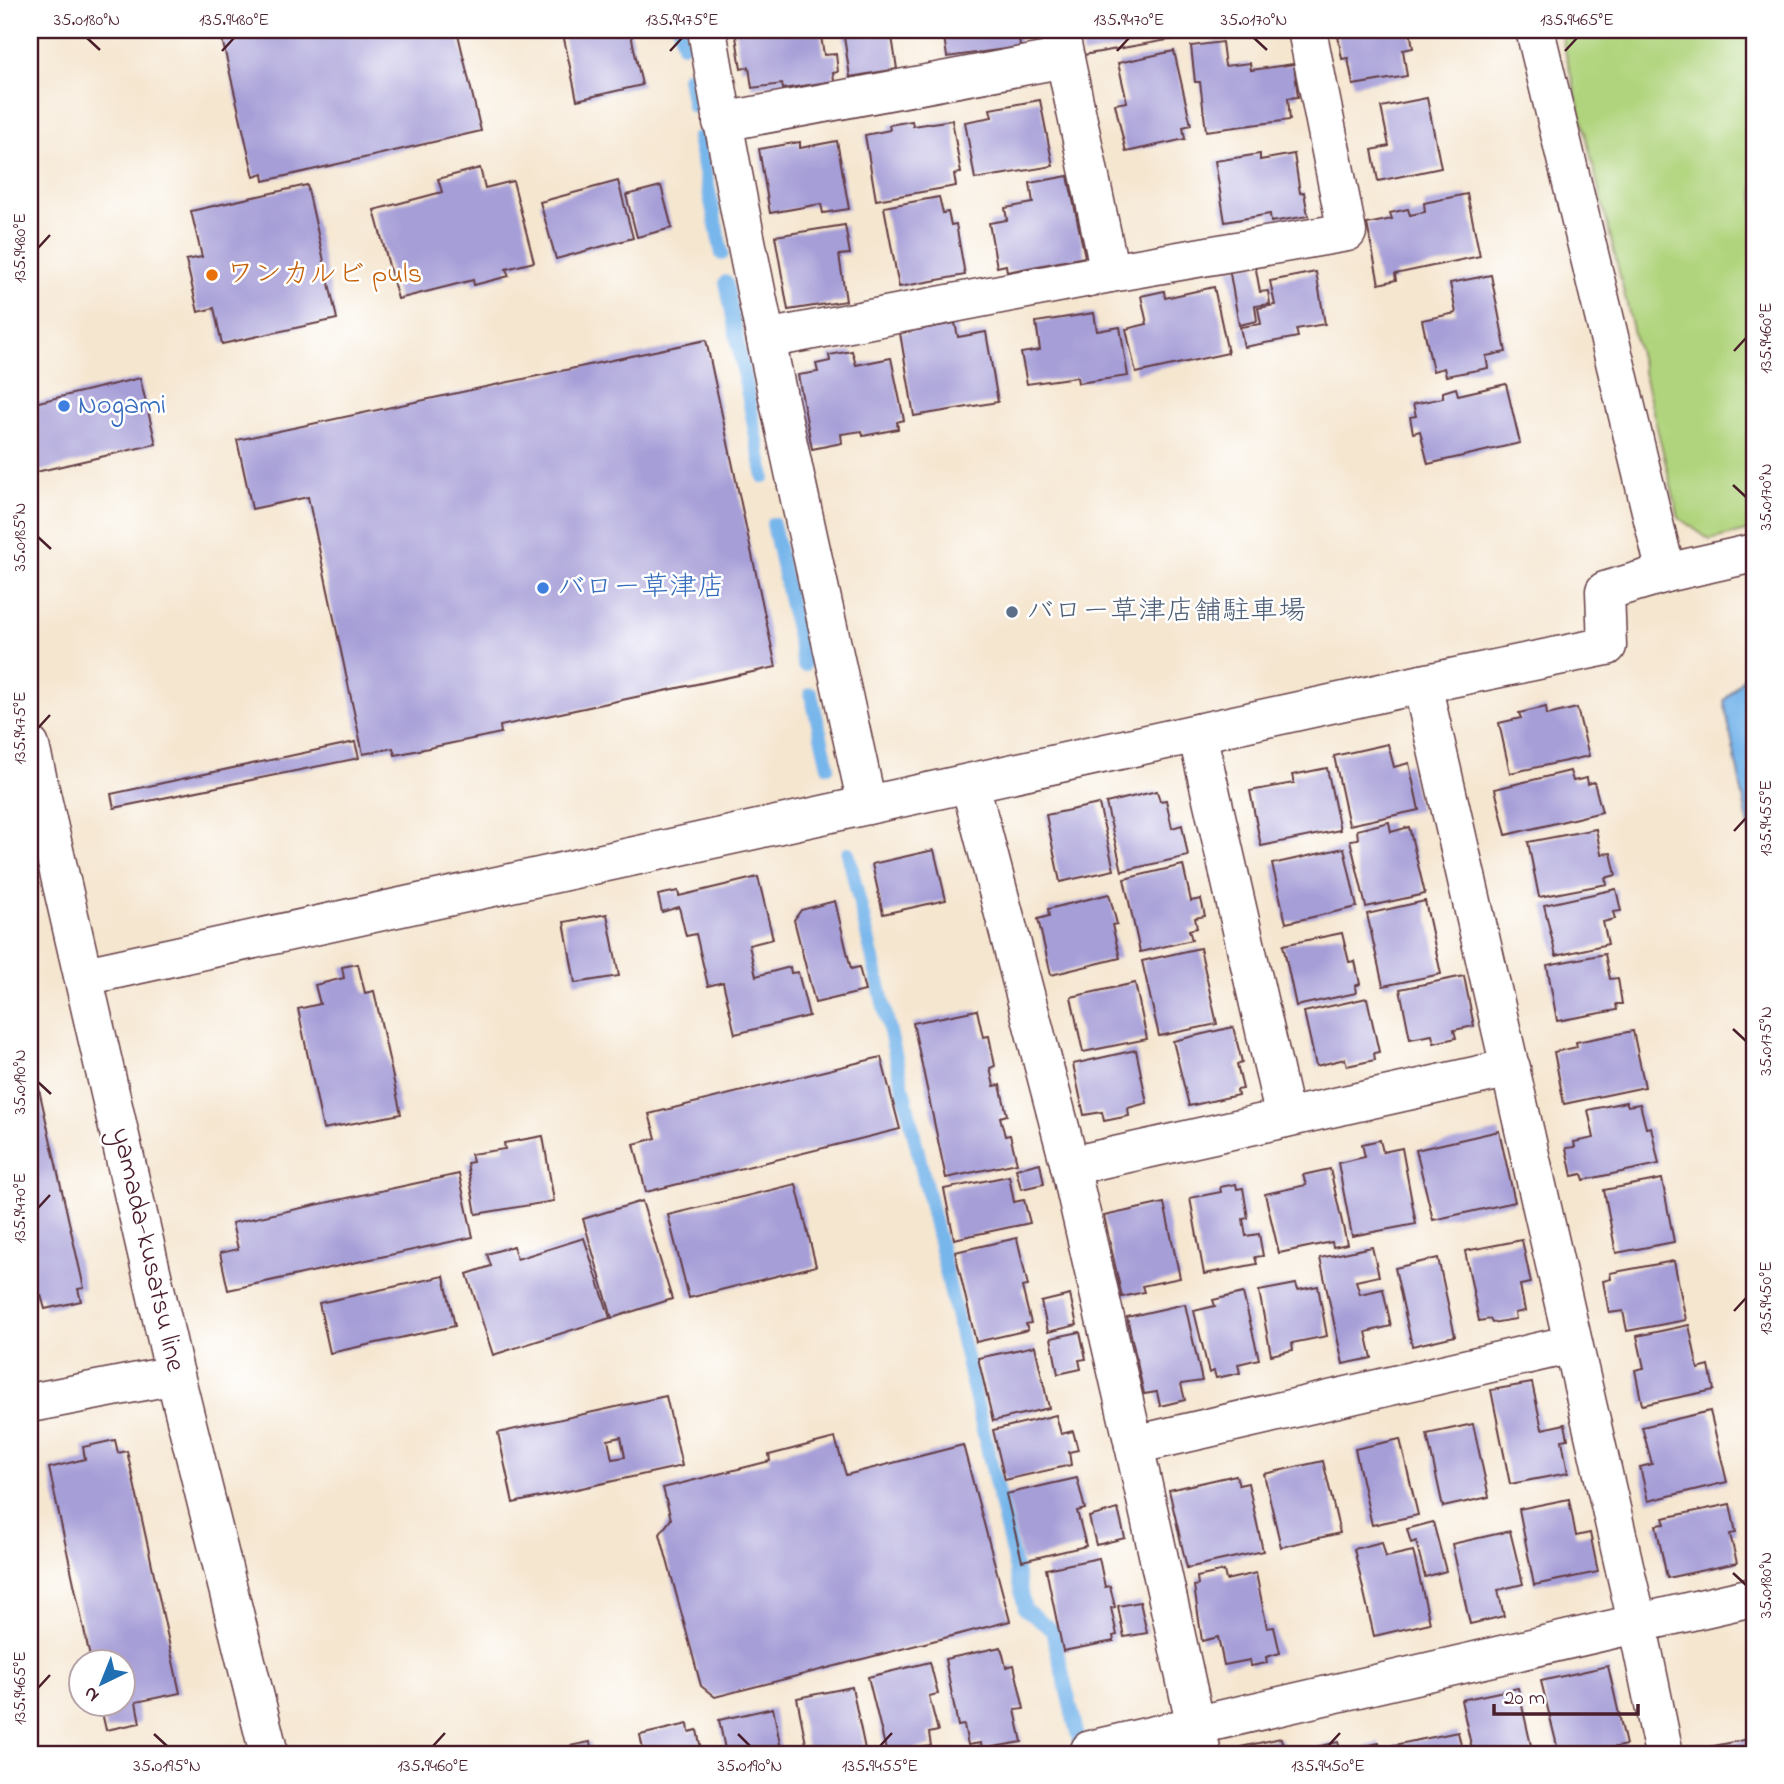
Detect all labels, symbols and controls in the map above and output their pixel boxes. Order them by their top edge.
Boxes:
text: 35.0180°N [54,8,120,34]
text: 135.9480°E [199,8,269,34]
text: 135.9475°E [645,8,719,34]
text: 135.9470°E [1094,8,1165,34]
text: 35.0170°N [1220,8,1288,34]
text: 135.9465°E [1540,8,1614,34]
text: 135.9480°E [8,213,34,283]
place label: ワンカルビ puls [226,255,422,296]
marker: ワンカルビ puls [204,267,220,283]
text: 135.9460°E [1754,302,1780,374]
place label: Nogami [78,386,166,427]
marker: Nogami [56,398,72,414]
text: 35.0170°N [1754,463,1780,531]
text: 35.0185°N [8,503,34,571]
place label: バロー草津店 [557,568,725,609]
marker: バロー草津店 [535,580,551,596]
place label: バロー草津店舗駐車場 [1026,592,1306,633]
marker: バロー草津店舗駐車場 [1004,604,1020,620]
text: 135.9475°E [8,691,34,765]
text: 135.9455°E [1754,780,1780,856]
text: 35.0175°N [1754,1006,1780,1076]
text: 35.0190°N [8,1049,34,1115]
street label: yamada-kusatsu line [99,1124,195,1376]
text: 135.9470°E [8,1172,34,1243]
text: 135.9450°E [1754,1261,1780,1335]
text: 35.0180°N [1754,1552,1780,1618]
north arrow [66,1648,136,1718]
text: 135.9465°E [8,1651,34,1725]
scale bar [1494,1672,1637,1716]
text: N [78,1679,106,1708]
text: 20 m [1504,1684,1545,1714]
text: 35.0195°N [133,1754,201,1780]
text: 135.9460°E [397,1754,469,1780]
text: 35.0190°N [717,1754,783,1780]
text: 135.9455°E [842,1754,918,1780]
text: 135.9450°E [1291,1754,1365,1780]

